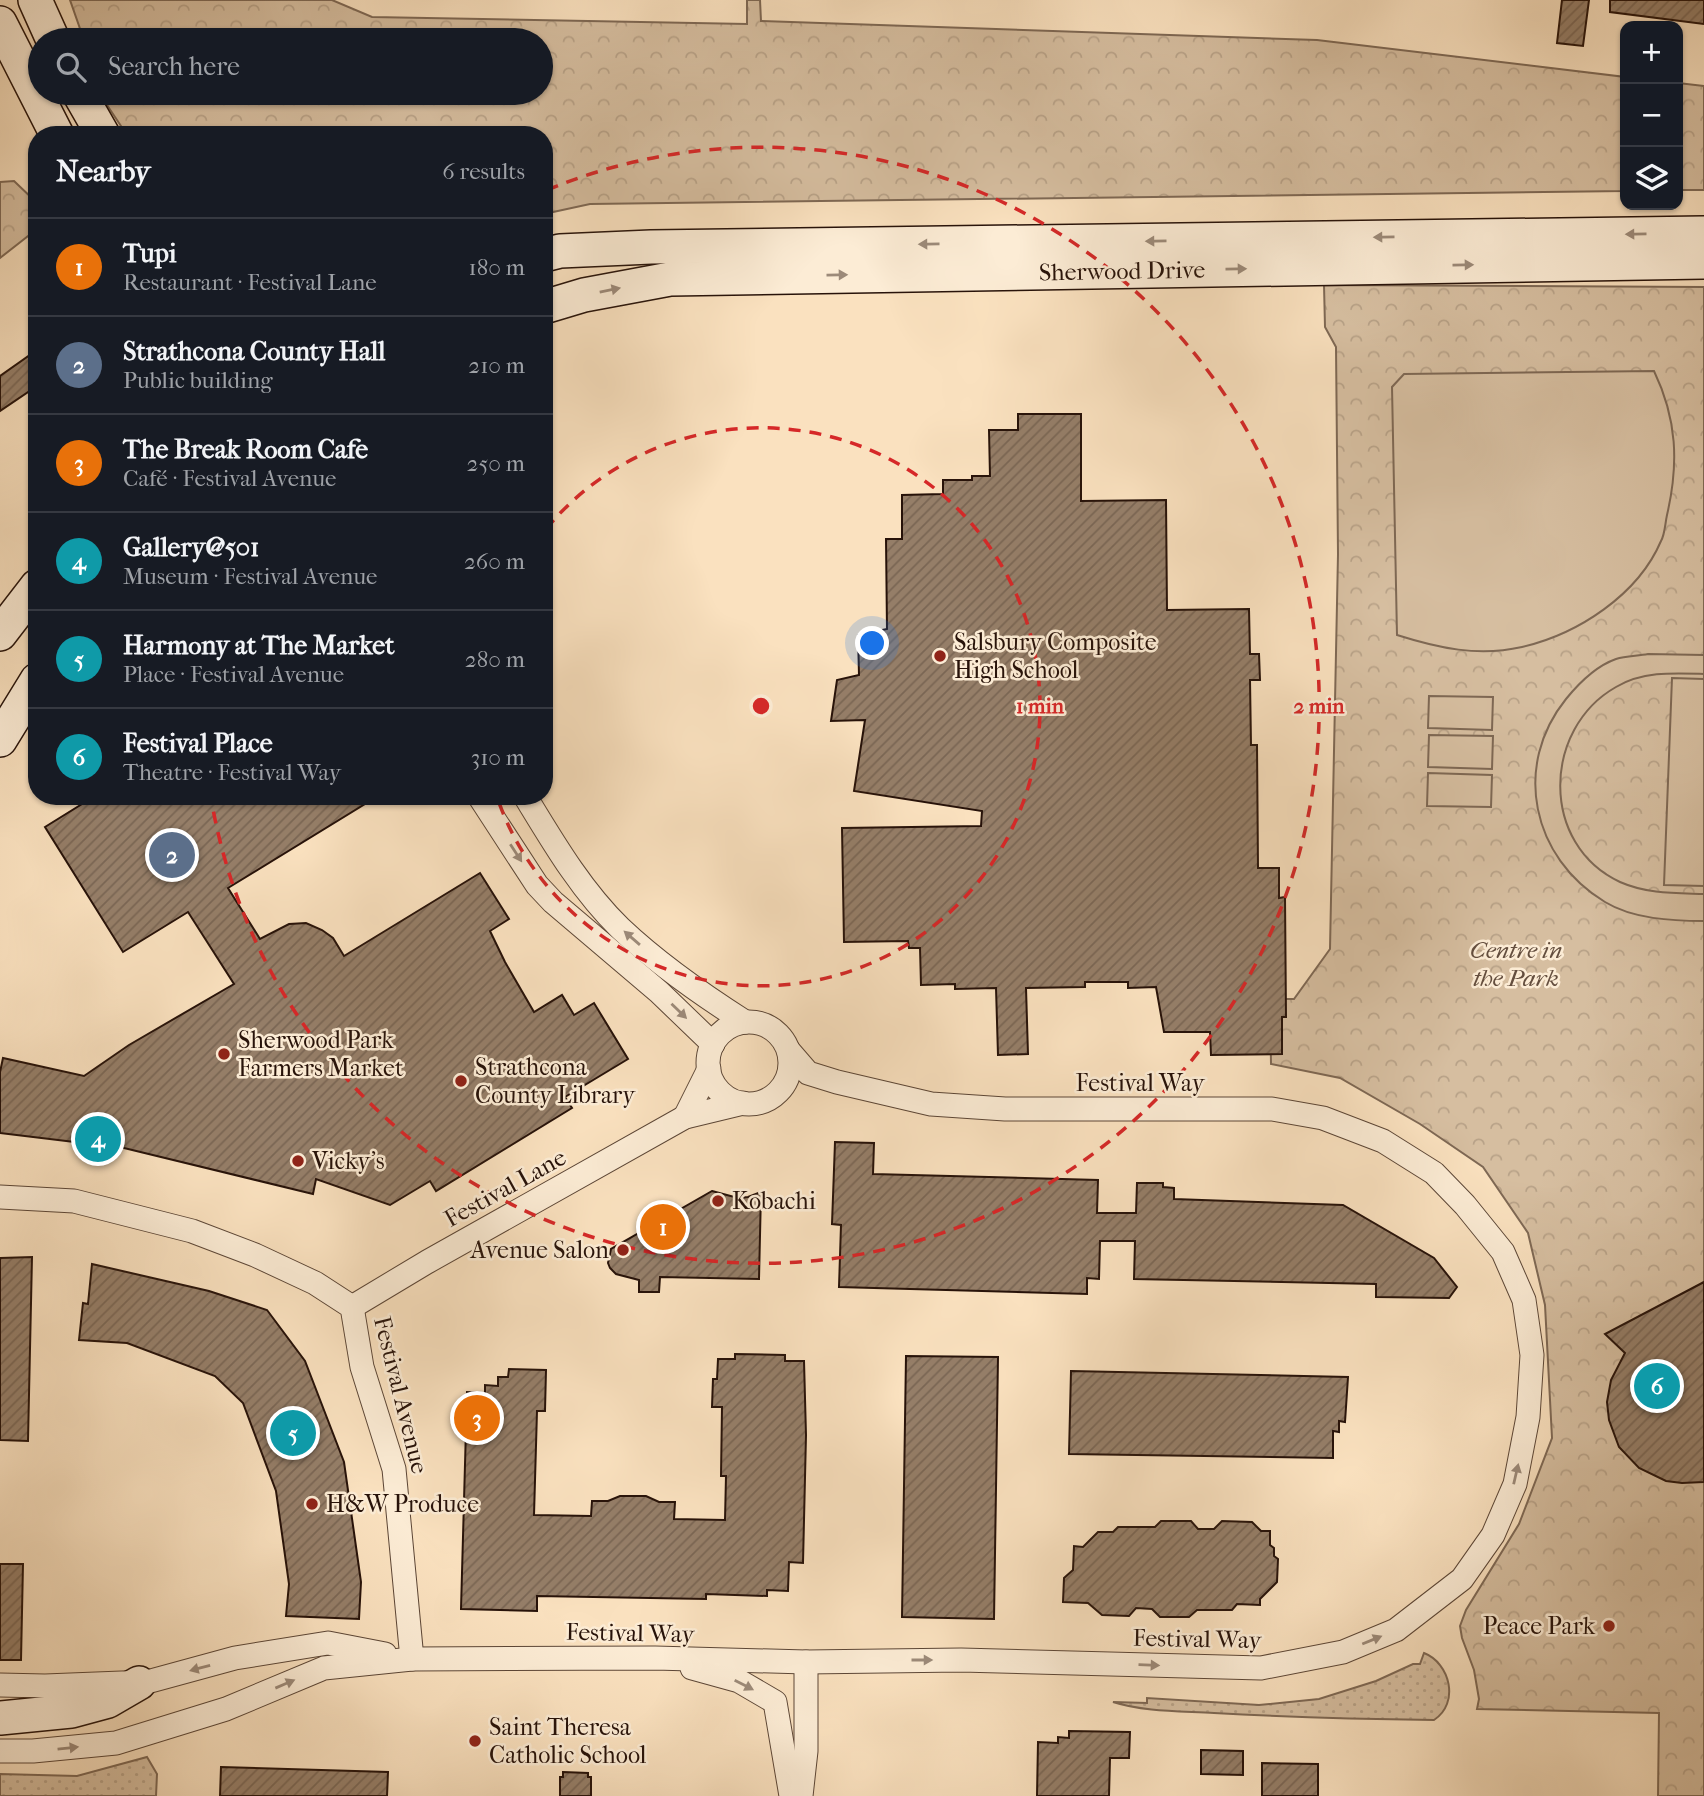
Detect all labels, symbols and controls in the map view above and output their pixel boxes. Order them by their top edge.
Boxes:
map controls [1620,21,1683,210]
button: + [1620,21,1683,84]
search box [28,28,553,105]
icon: search [52,48,90,86]
text: Search here [108,51,240,82]
button: − [1620,84,1683,147]
button: layers [1620,147,1683,210]
text: Nearby [56,154,151,189]
text: 6 results [442,158,525,185]
one-way arrow [1625,228,1647,240]
one-way arrow [1373,232,1395,243]
one-way arrow [1145,235,1167,246]
text: Tupi [123,238,176,269]
one-way arrow [918,238,940,249]
text: 1 [75,254,83,281]
text: 180 m [468,254,525,281]
street label: Sherwood Drive [1038,256,1206,286]
one-way arrow [1452,260,1474,271]
one-way arrow [1225,263,1247,275]
text: Restaurant · Festival Lane [123,269,377,296]
one-way arrow [826,269,848,281]
one-way arrow [599,285,621,296]
text: Strathcona County Hall [123,336,385,367]
text: 2 [73,352,85,379]
text: 210 m [468,352,525,379]
text: Public building [123,367,273,394]
text: The Break Room Cafe [123,434,368,465]
text: 3 [74,450,84,477]
text: 250 m [467,450,525,477]
text: Café · Festival Avenue [123,465,336,492]
text: Gallery@501 [123,532,259,563]
text: 4 [72,548,86,575]
text: 260 m [464,548,525,575]
text: Museum · Festival Avenue [123,563,377,590]
your location [855,626,889,660]
place label: Salsbury Composite High School [954,628,1157,684]
text: Harmony at The Market [123,630,395,661]
text: 5 [74,646,84,673]
text: 280 m [465,646,525,673]
marker: Salsbury Composite High School [932,648,948,664]
text: Place · Festival Avenue [123,661,344,688]
centre of rings [749,694,773,718]
text: 1 min [1016,694,1065,718]
text: 2 min [1293,694,1345,718]
text: Festival Place [123,728,273,759]
text: 6 [73,744,85,771]
text: 310 m [471,744,525,771]
text: Theatre · Festival Way [123,759,341,786]
pin: 2 [149,829,195,881]
one-way arrow [509,844,523,862]
one-way arrow [623,931,640,946]
park label: Centre in the Park [1470,936,1562,992]
one-way arrow [670,1002,687,1019]
place label: Sherwood Park Farmers Market [238,1026,404,1082]
marker: Sherwood Park Farmers Market [216,1046,232,1062]
place label: Strathcona County Library [475,1053,636,1109]
street label: Festival Way [1076,1069,1206,1097]
marker: Strathcona County Library [453,1073,469,1089]
pin: 4 [75,1113,121,1165]
street label: Festival Lane [439,1143,571,1233]
place label: Vicky's [311,1147,385,1175]
marker: Vicky's [290,1153,306,1169]
place label: Kobachi [732,1187,816,1215]
marker: Kobachi [710,1193,726,1209]
pin: 1 [640,1201,686,1253]
place label: Avenue Salon [469,1236,609,1264]
marker: Avenue Salon [615,1242,631,1258]
street label: Festival Avenue [368,1314,434,1477]
pin: 6 [1634,1360,1680,1412]
pin: 3 [454,1392,500,1444]
pin: 5 [270,1407,316,1459]
one-way arrow [1511,1463,1522,1485]
place label: H&W Produce [326,1490,479,1518]
marker: H&W Produce [304,1496,320,1512]
place label: Peace Park [1483,1612,1596,1640]
street label: Festival Way [565,1618,696,1648]
marker: Peace Park [1601,1618,1617,1634]
street label: Festival Way [1132,1624,1263,1654]
one-way arrow [1362,1634,1383,1645]
one-way arrow [911,1654,933,1666]
one-way arrow [1138,1659,1160,1671]
one-way arrow [189,1663,211,1674]
one-way arrow [275,1678,295,1690]
one-way arrow [734,1679,754,1690]
place label: Saint Theresa Catholic School [489,1713,647,1769]
marker: Saint Theresa Catholic School [467,1733,483,1749]
one-way arrow [57,1742,79,1753]

